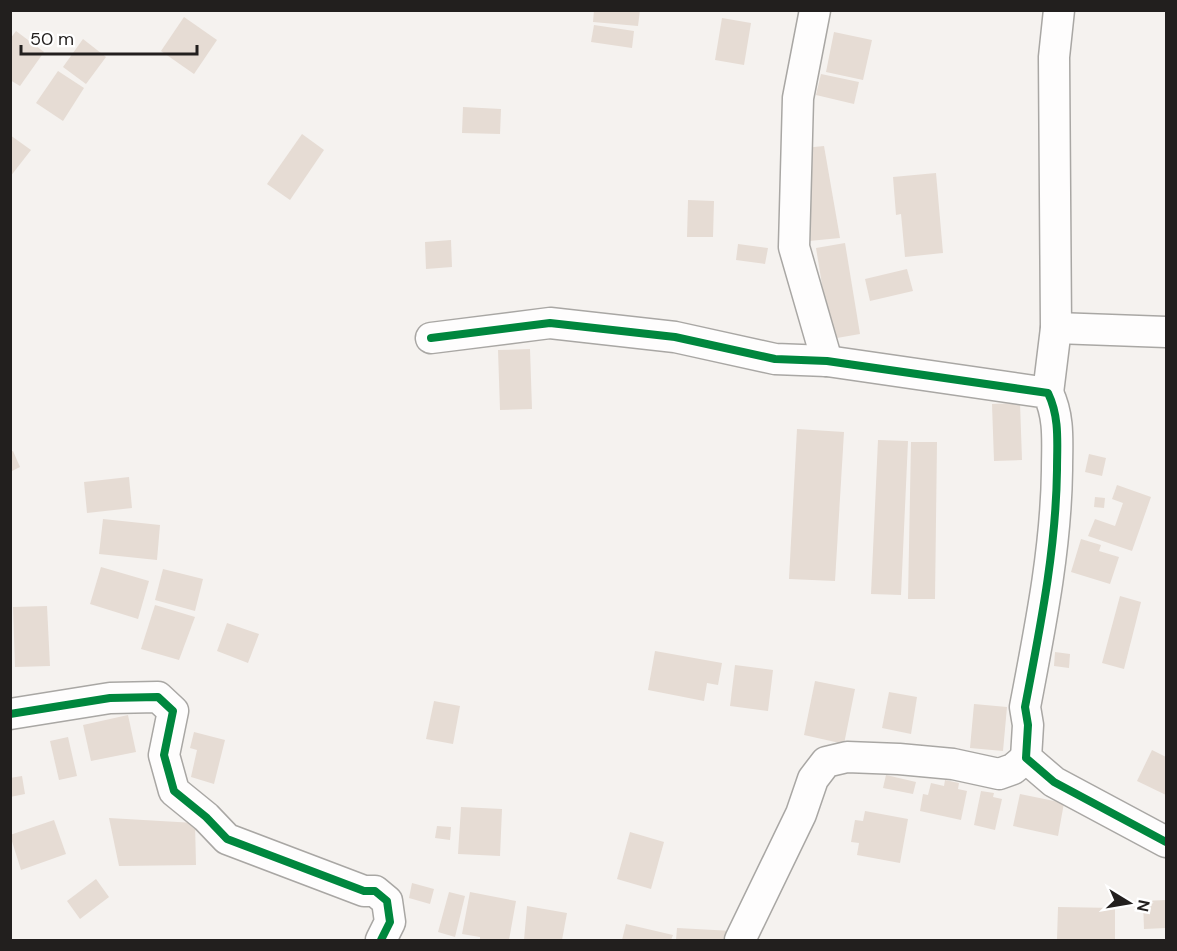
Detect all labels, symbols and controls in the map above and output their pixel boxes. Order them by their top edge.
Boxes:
scale bar [21,18,196,56]
text: 50 m [30,27,74,51]
north arrow [1099,873,1159,933]
text: N [1132,898,1155,913]

